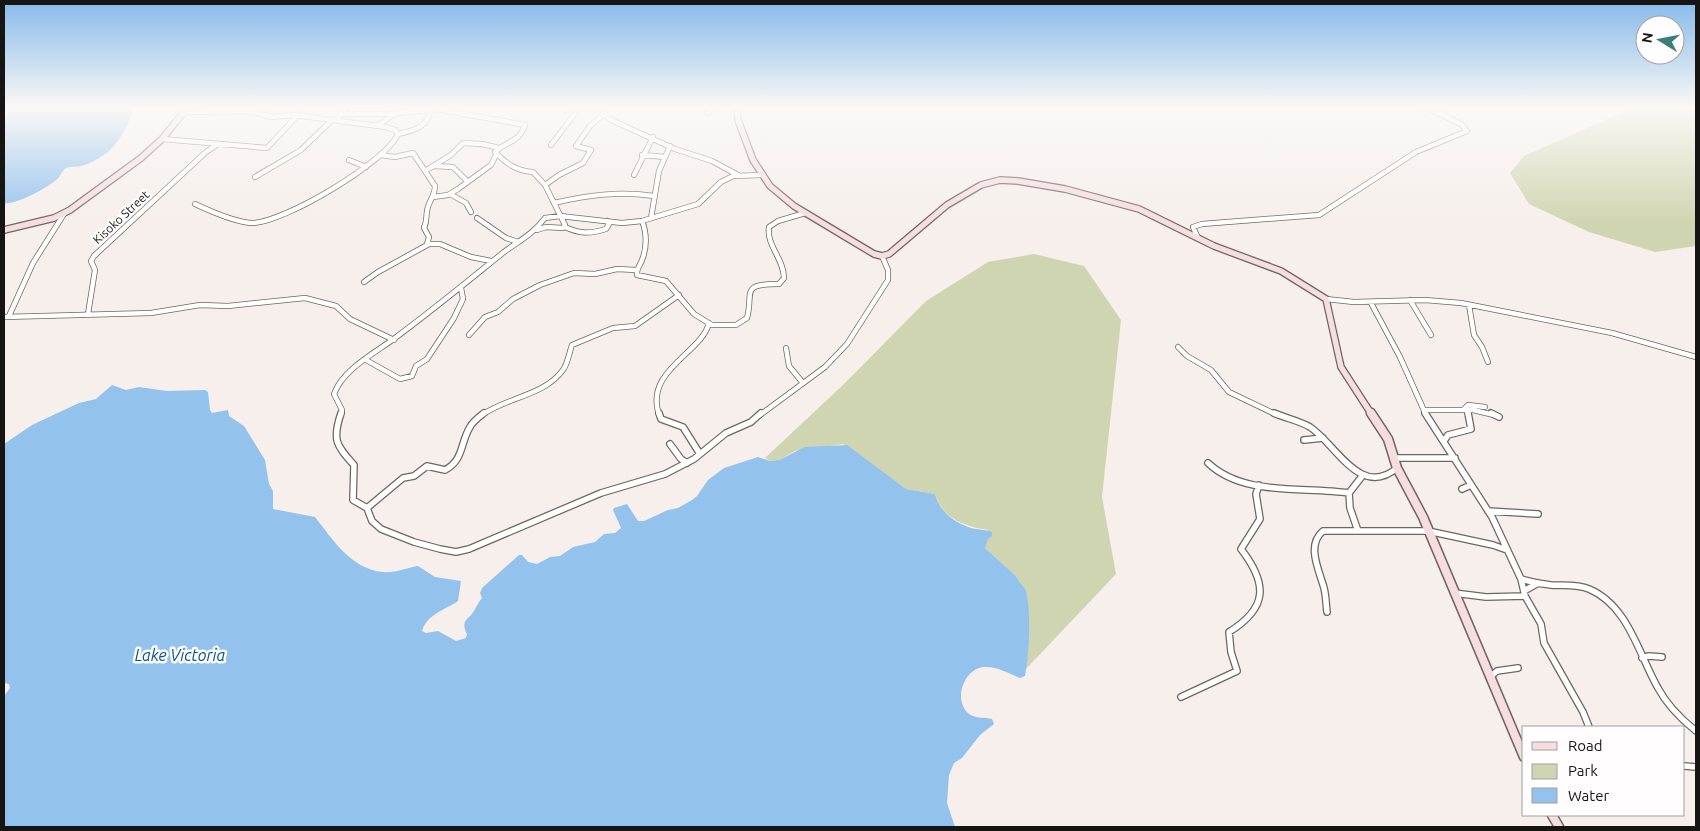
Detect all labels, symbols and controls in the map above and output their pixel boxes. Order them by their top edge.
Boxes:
north arrow [1635,15,1685,65]
text: N [1638,31,1656,44]
street label: Kisoko Street [90,188,152,246]
water label: Lake Victoria [135,646,226,664]
legend [1522,726,1685,816]
text: Road [1568,737,1603,754]
text: Park [1568,762,1598,779]
text: Water [1568,787,1609,804]

